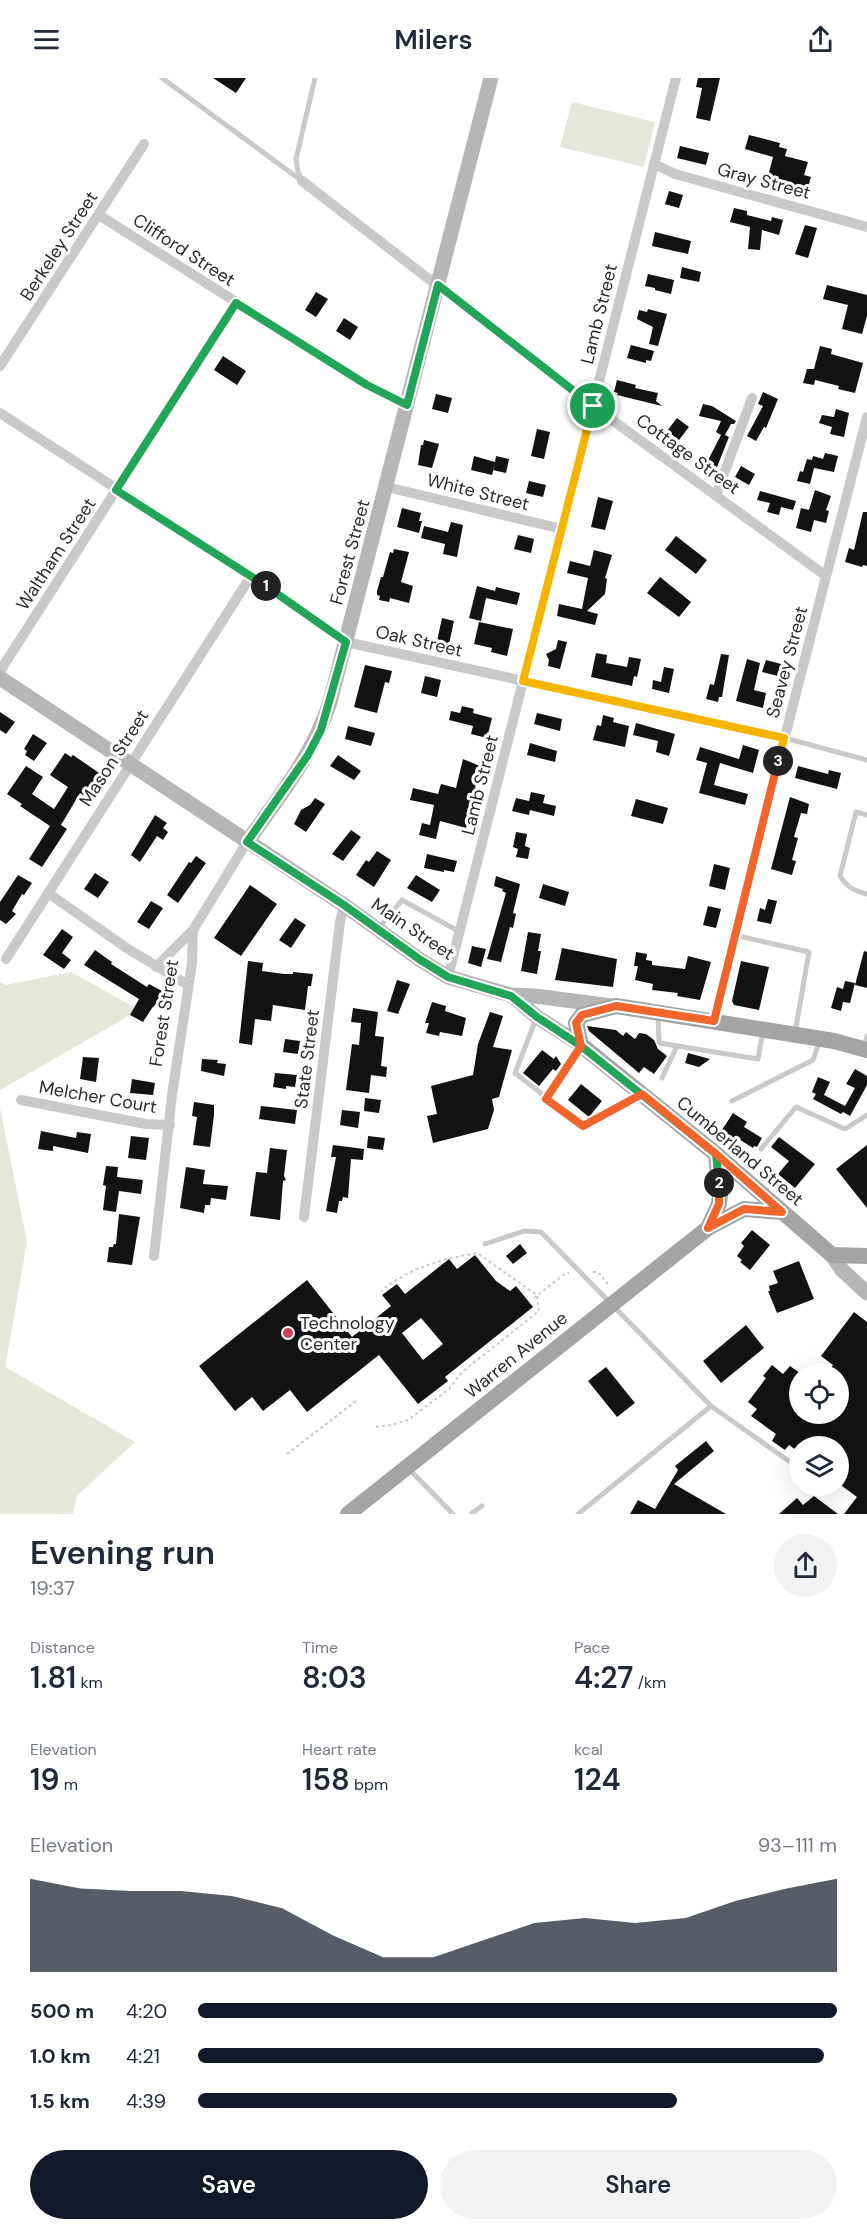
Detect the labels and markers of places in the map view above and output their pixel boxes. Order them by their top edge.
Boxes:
pin [567,380,618,431]
pin: 1 [251,571,281,601]
pin: 3 [763,746,793,776]
pin: 2 [704,1168,734,1198]
place label: Technology Center [300,1311,395,1356]
marker: Technology Center [281,1326,295,1340]

